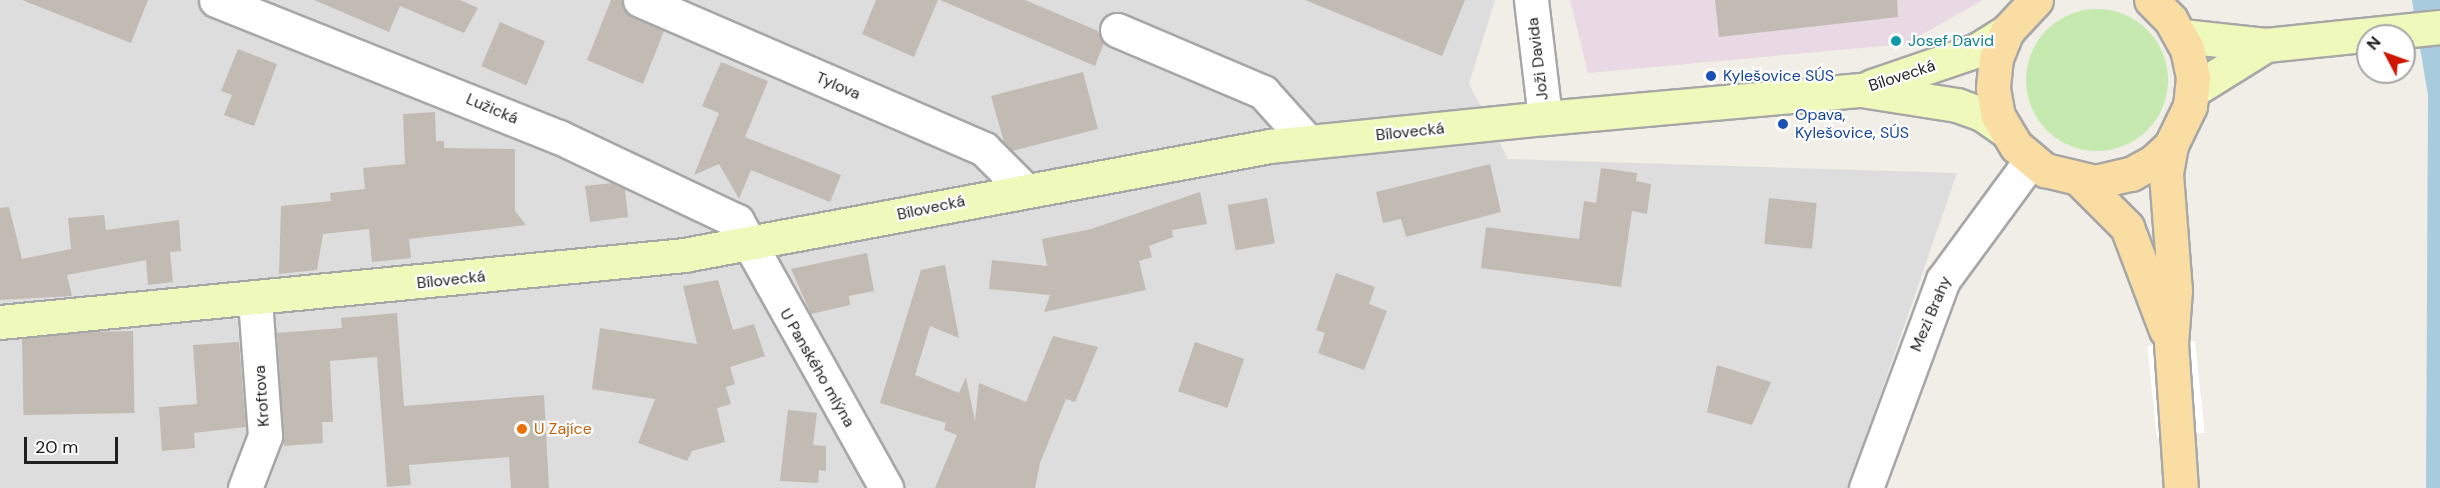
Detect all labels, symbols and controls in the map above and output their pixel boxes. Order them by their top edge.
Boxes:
street label: Joži Davida [1523,16,1553,102]
north arrow [2356,24,2416,84]
place label: Josef David [1908,31,1994,51]
text: N [2362,32,2385,54]
marker: Josef David [1889,34,1903,48]
street label: Bílovecká [1866,56,1938,96]
place label: Kylešovice SÚS [1723,66,1834,86]
street label: Tylova [813,68,863,104]
marker: Kylešovice SÚS [1704,69,1718,83]
street label: Lužická [463,89,521,129]
place label: Opava, Kylešovice, SÚS [1795,105,1909,143]
marker: Opava, Kylešovice, SÚS [1776,117,1790,131]
street label: Bílovecká [1375,119,1445,145]
street label: Bílovecká [895,191,967,225]
street label: Bílovecká [416,267,486,293]
street label: Mezi Brahy [1907,273,1955,355]
street label: U Panského mlýna [775,305,859,431]
street label: Kroftova [250,365,274,427]
place label: U Zajíce [534,419,592,439]
marker: U Zajíce [515,422,529,436]
scale bar [27,425,122,463]
text: 20 m [35,435,78,459]

